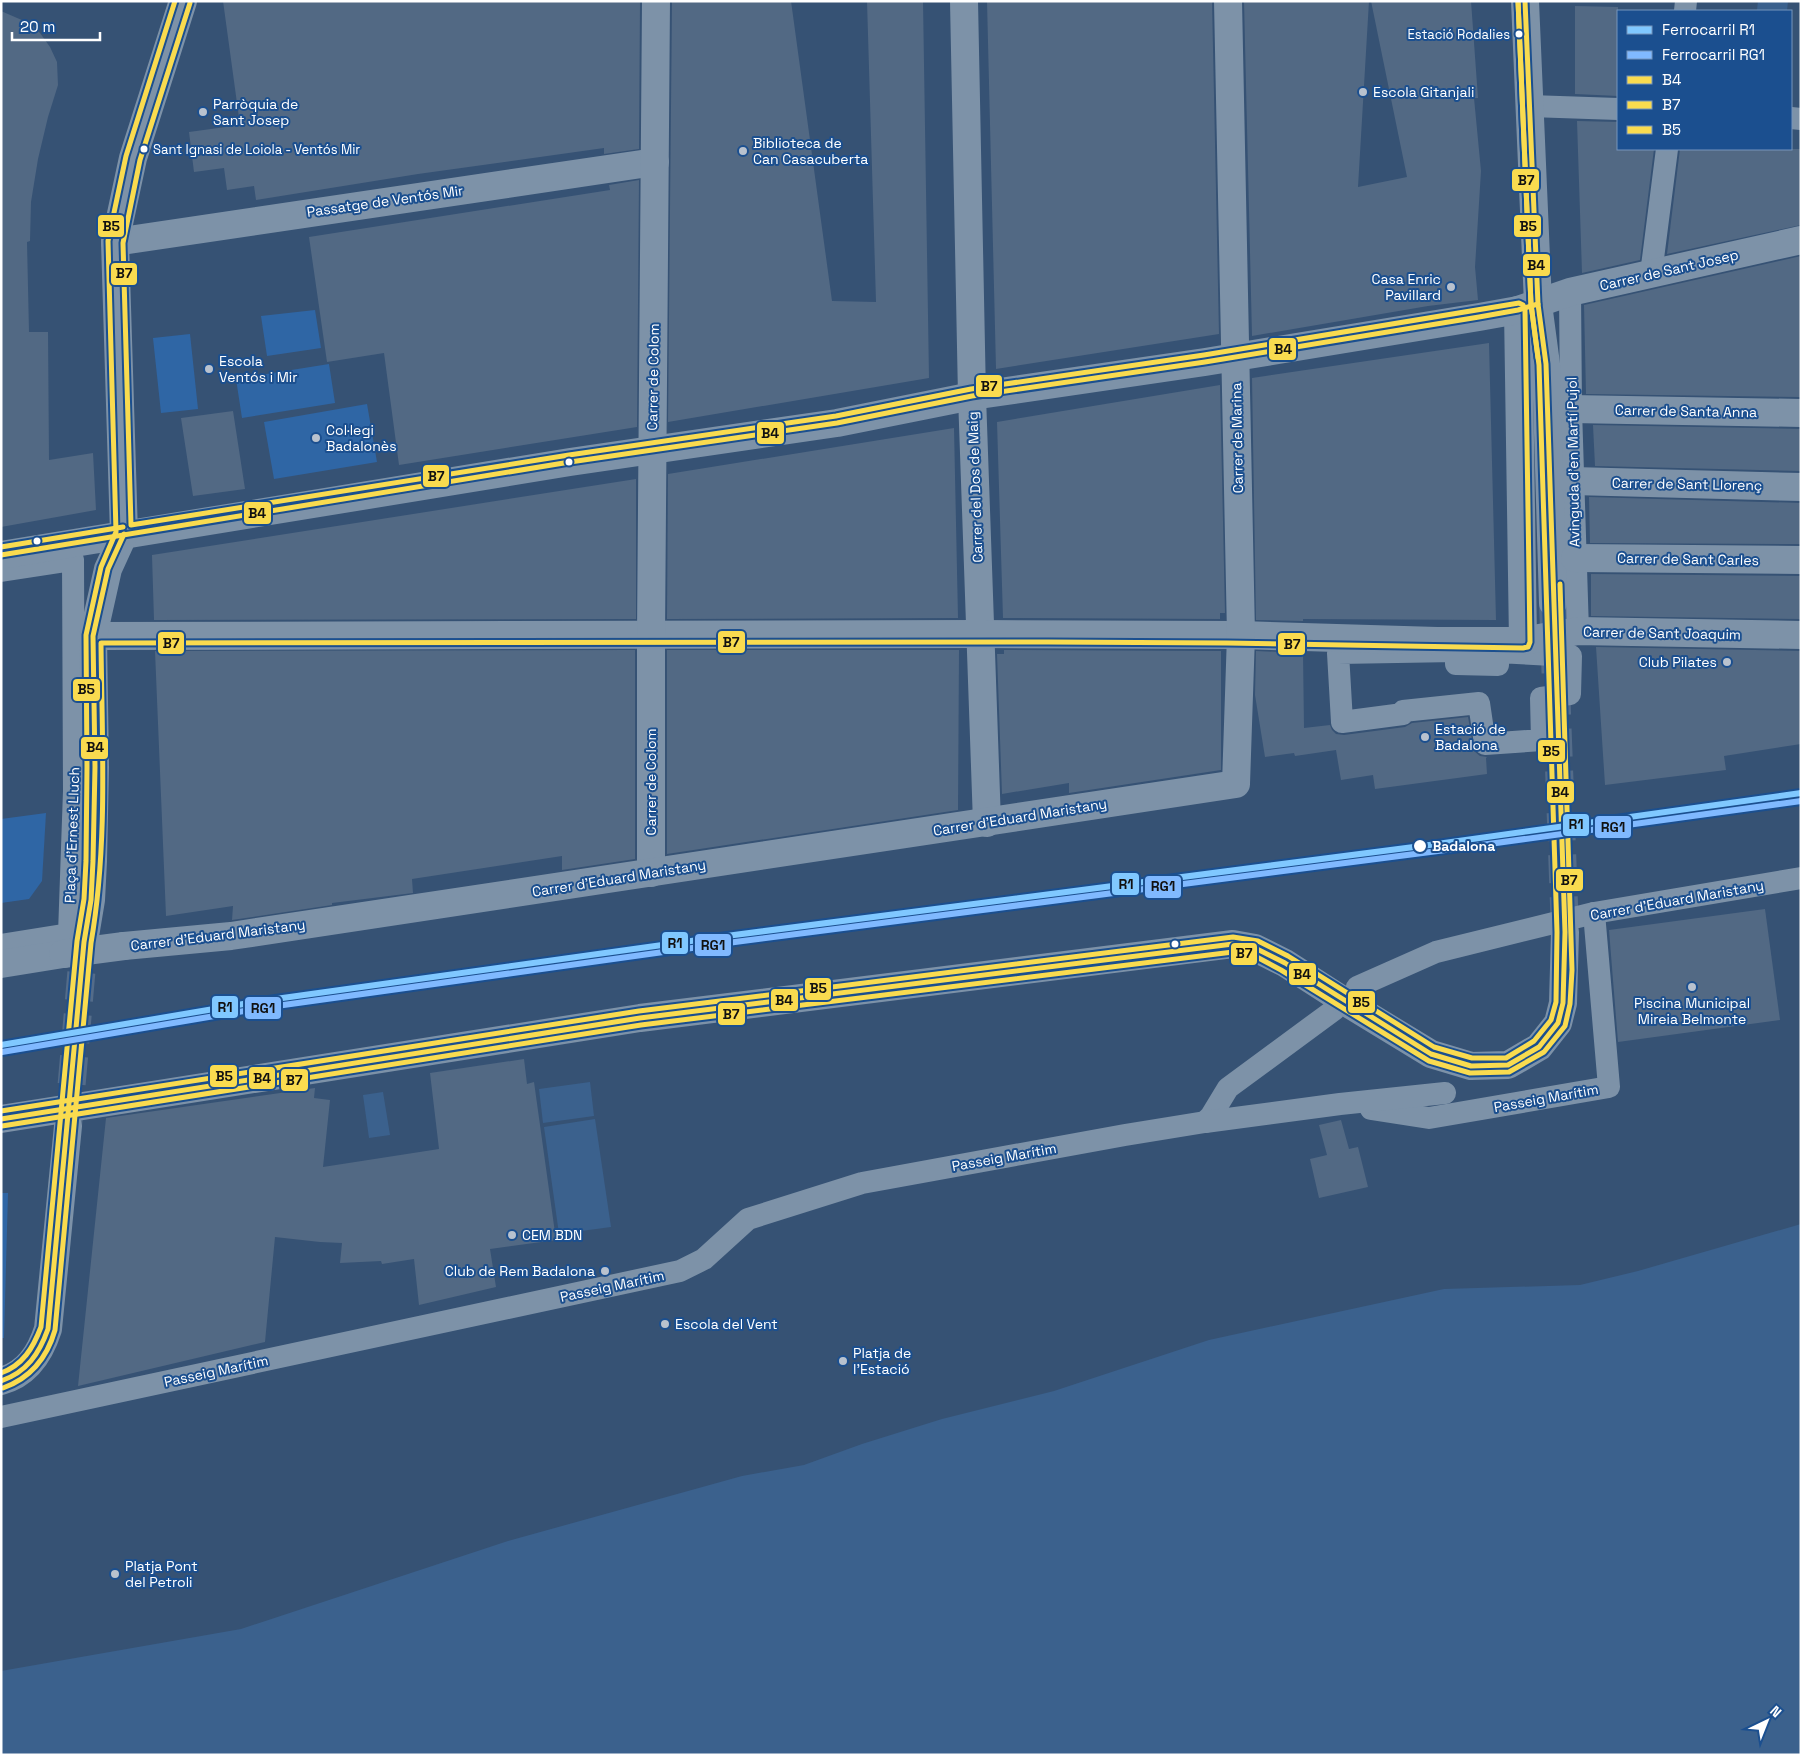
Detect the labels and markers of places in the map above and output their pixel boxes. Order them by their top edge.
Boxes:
place label: Estació Rodalies [1407,26,1510,43]
marker: Estació Rodalies [1514,29,1524,39]
place label: Escola Gitanjali [1373,83,1474,101]
marker: Escola Gitanjali [1357,86,1369,98]
place label: Parròquia de Sant Josep [213,95,298,129]
marker: Parròquia de Sant Josep [197,106,209,118]
place label: Biblioteca de Can Casacuberta [753,134,868,168]
place label: Sant Ignasi de Loiola - Ventós Mir [153,141,360,158]
marker: Sant Ignasi de Loiola - Ventós Mir [139,144,149,154]
marker: Biblioteca de Can Casacuberta [737,145,749,157]
place label: Casa Enric Pavillard [1372,270,1441,304]
marker: Casa Enric Pavillard [1445,281,1457,293]
place label: Escola Ventós i Mir [219,352,297,386]
marker: Escola Ventós i Mir [203,363,215,375]
place label: Col·legi Badalonès [326,421,397,455]
marker: Col·legi Badalonès [310,432,322,444]
unlabelled marker [564,457,574,467]
unlabelled marker [32,536,42,546]
place label: Club Pilates [1639,653,1717,671]
marker: Club Pilates [1721,656,1733,668]
place label: Estació de Badalona [1435,720,1506,754]
marker: Estació de Badalona [1419,731,1431,743]
place label: Badalona [1432,837,1495,855]
marker: Badalona [1412,838,1428,854]
unlabelled marker [1170,939,1180,949]
marker: Piscina Municipal Mireia Belmonte [1686,981,1698,993]
place label: Piscina Municipal Mireia Belmonte [1634,994,1750,1028]
place label: CEM BDN [522,1226,582,1244]
marker: CEM BDN [506,1229,518,1241]
place label: Club de Rem Badalona [445,1262,595,1280]
marker: Club de Rem Badalona [599,1265,611,1277]
place label: Escola del Vent [675,1315,778,1333]
marker: Escola del Vent [659,1318,671,1330]
place label: Platja de l'Estació [853,1344,911,1378]
marker: Platja de l'Estació [837,1355,849,1367]
place label: Platja Pont del Petroli [125,1557,198,1591]
marker: Platja Pont del Petroli [109,1568,121,1580]

